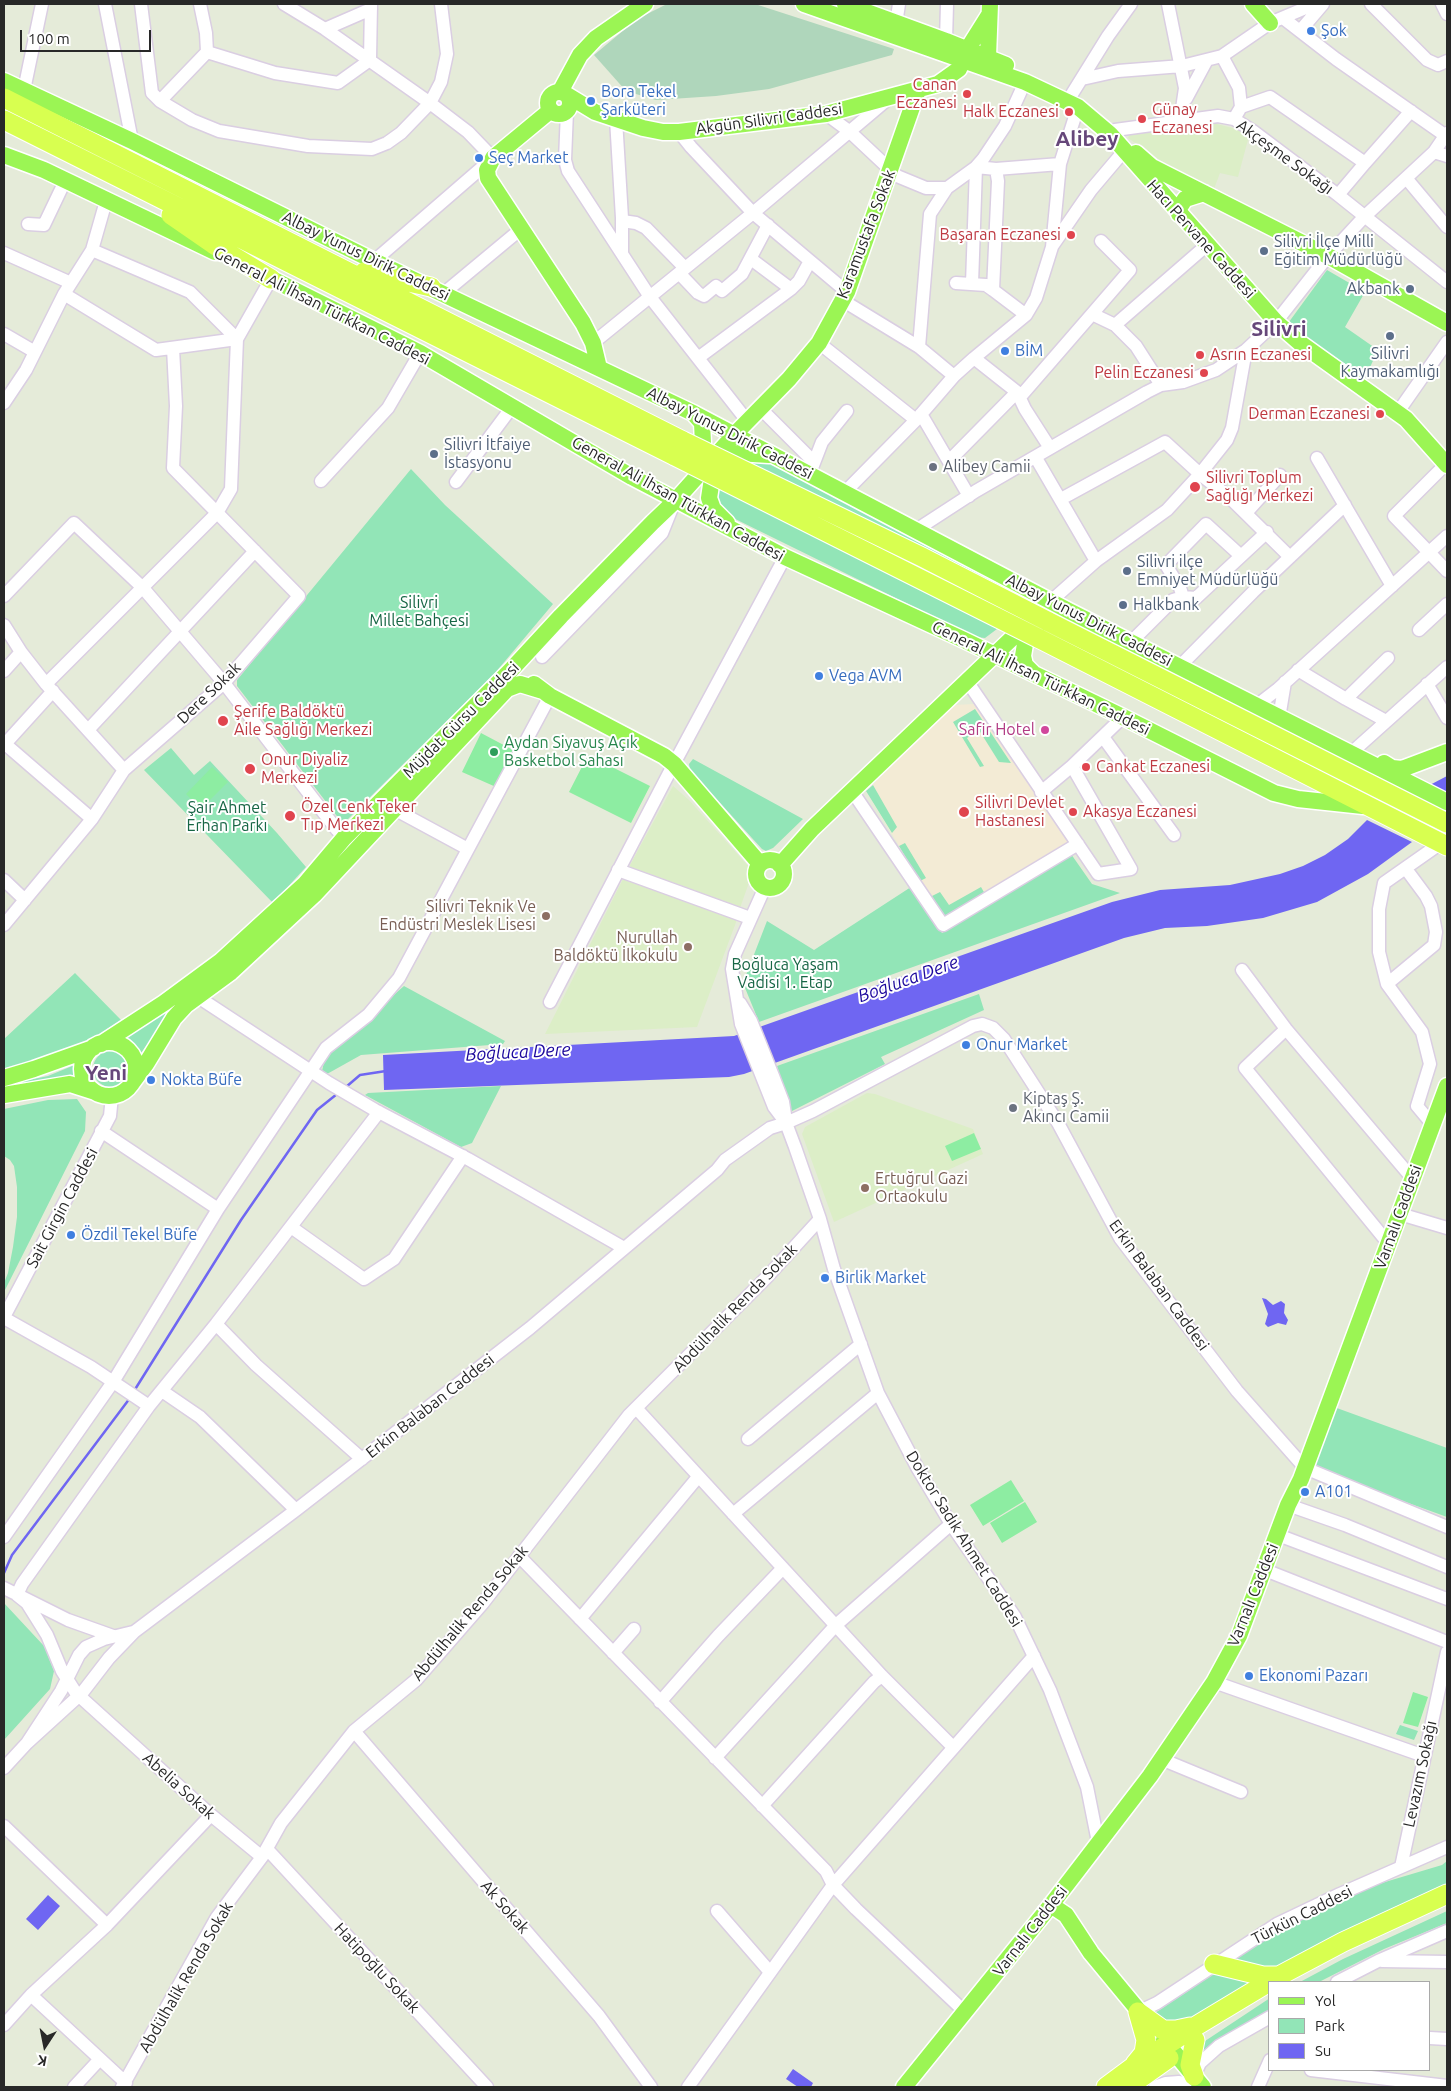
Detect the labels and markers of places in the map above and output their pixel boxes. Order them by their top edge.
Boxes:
place label: Şok [1321,21,1347,41]
marker: Şok [1305,25,1317,37]
place label: Canan Eczanesi [896,75,957,113]
place label: Bora Tekel Şarküteri [601,82,676,120]
marker: Canan Eczanesi [961,88,973,100]
marker: Bora Tekel Şarküteri [585,95,597,107]
place label: Günay Eczanesi [1152,100,1213,138]
place label: Halk Eczanesi [963,102,1059,122]
marker: Halk Eczanesi [1063,106,1075,118]
marker: Günay Eczanesi [1136,113,1148,125]
place label: Seç Market [489,148,568,168]
marker: Seç Market [473,152,485,164]
place label: Başaran Eczanesi [940,225,1061,245]
marker: Başaran Eczanesi [1065,229,1077,241]
place label: Silivri İlçe Milli Eğitim Müdürlüğü [1274,232,1403,270]
marker: Silivri İlçe Milli Eğitim Müdürlüğü [1258,245,1270,257]
place label: Akbank [1347,279,1400,299]
marker: Akbank [1404,283,1416,295]
marker: Silivri Kaymakamlığı [1384,330,1396,342]
place label: BİM [1015,341,1043,361]
place label: Silivri Kaymakamlığı [1341,344,1439,382]
marker: BİM [999,345,1011,357]
place label: Asrın Eczanesi [1210,345,1311,365]
marker: Asrın Eczanesi [1194,349,1206,361]
place label: Pelin Eczanesi [1094,363,1194,383]
marker: Pelin Eczanesi [1198,367,1210,379]
place label: Derman Eczanesi [1248,404,1370,424]
marker: Derman Eczanesi [1374,408,1386,420]
place label: Silivri İtfaiye İstasyonu [444,435,531,473]
marker: Silivri İtfaiye İstasyonu [428,448,440,460]
place label: Alibey Camii [943,457,1031,477]
marker: Alibey Camii [927,461,939,473]
place label: Silivri Toplum Sağlığı Merkezi [1206,468,1313,506]
marker: Silivri Toplum Sağlığı Merkezi [1188,480,1202,494]
place label: Silivri ilçe Emniyet Müdürlüğü [1137,552,1279,590]
marker: Silivri ilçe Emniyet Müdürlüğü [1121,565,1133,577]
place label: Halkbank [1133,595,1199,615]
marker: Halkbank [1117,599,1129,611]
place label: Vega AVM [829,666,902,686]
marker: Vega AVM [813,670,825,682]
place label: Şerife Baldöktü Aile Sağlığı Merkezi [234,702,372,740]
marker: Şerife Baldöktü Aile Sağlığı Merkezi [216,714,230,728]
place label: Safir Hotel [959,720,1035,740]
marker: Safir Hotel [1039,724,1051,736]
place label: Aydan Siyavuş Açık Basketbol Sahası [504,733,638,771]
marker: Aydan Siyavuş Açık Basketbol Sahası [488,746,500,758]
place label: Onur Diyaliz Merkezi [261,750,348,788]
place label: Cankat Eczanesi [1096,757,1210,777]
marker: Cankat Eczanesi [1080,761,1092,773]
marker: Onur Diyaliz Merkezi [243,762,257,776]
place label: Silivri Devlet Hastanesi [975,793,1064,831]
place label: Özel Cenk Teker Tıp Merkezi [301,797,416,835]
place label: Akasya Eczanesi [1083,802,1197,822]
marker: Silivri Devlet Hastanesi [957,805,971,819]
marker: Akasya Eczanesi [1067,806,1079,818]
marker: Özel Cenk Teker Tıp Merkezi [283,809,297,823]
place label: Silivri Teknik Ve Endüstri Meslek Lisesi [379,897,536,935]
marker: Silivri Teknik Ve Endüstri Meslek Lisesi [540,910,552,922]
place label: Nurullah Baldöktü İlkokulu [554,928,678,966]
marker: Nurullah Baldöktü İlkokulu [682,941,694,953]
place label: Onur Market [976,1035,1068,1055]
marker: Onur Market [960,1039,972,1051]
place label: Nokta Büfe [161,1070,242,1090]
marker: Nokta Büfe [145,1074,157,1086]
place label: Kiptaş Ş. Akıncı Camii [1023,1089,1109,1127]
marker: Kiptaş Ş. Akıncı Camii [1007,1102,1019,1114]
place label: Ertuğrul Gazi Ortaokulu [875,1169,968,1207]
marker: Ertuğrul Gazi Ortaokulu [859,1182,871,1194]
place label: Özdil Tekel Büfe [81,1225,197,1245]
marker: Özdil Tekel Büfe [65,1229,77,1241]
place label: Birlik Market [835,1268,926,1288]
marker: Birlik Market [819,1272,831,1284]
place label: A101 [1315,1482,1352,1502]
marker: A101 [1299,1486,1311,1498]
place label: Ekonomi Pazarı [1259,1666,1368,1686]
marker: Ekonomi Pazarı [1243,1670,1255,1682]

